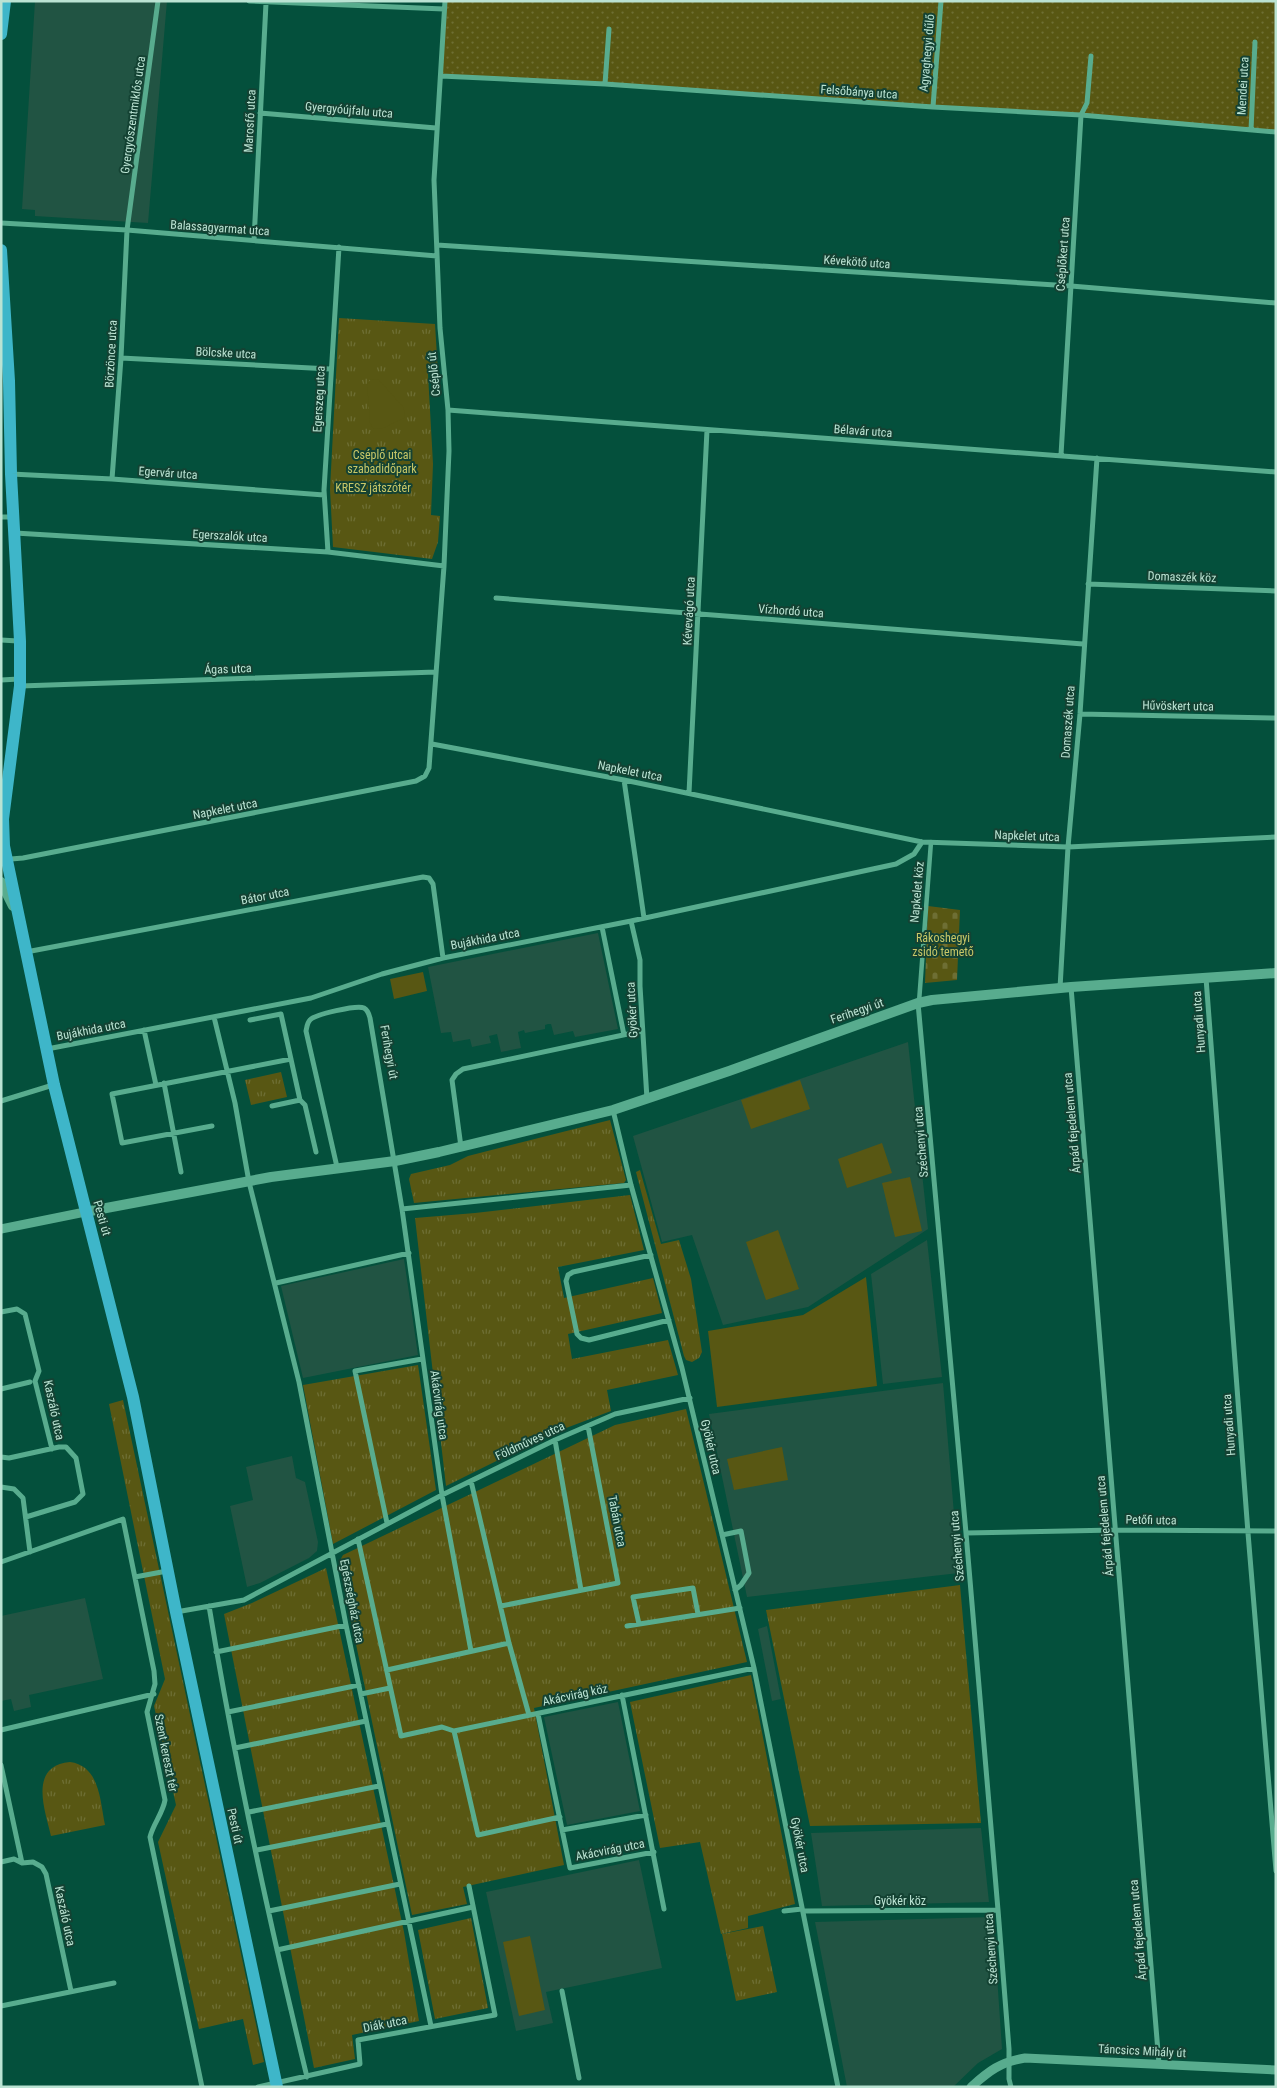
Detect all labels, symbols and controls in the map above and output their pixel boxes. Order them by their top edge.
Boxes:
street label: Agyaghegyi dűlő [917,14,937,92]
street label: Gyergyószentmiklós utca [118,55,148,175]
street label: Mendei utca [1234,56,1252,115]
street label: Felsőbánya utca [820,82,898,102]
street label: Marosfő utca [241,89,259,153]
street label: Gyergyóújfalu utca [305,99,394,121]
street label: Cséplőkert utca [1053,216,1073,292]
street label: Balassagyarmat utca [170,218,270,238]
street label: Kévekötő utca [823,253,891,271]
street label: Börzönce utca [102,320,120,388]
street label: Bölcske utca [195,344,257,362]
street label: Cséplő út [425,351,443,397]
street label: Egerszeg utca [310,365,328,433]
street label: Bélavár utca [833,422,893,440]
park label: Cséplő utcai szabadidőpark [347,448,417,476]
street label: Egervár utca [138,464,198,482]
park label: KRESZ játszótér [335,481,411,495]
street label: Egerszalók utca [192,527,268,545]
street label: Domaszék köz [1147,569,1217,585]
street label: Kévevágó utca [680,576,698,646]
street label: Vízhordó utca [758,602,824,620]
street label: Ágas utca [204,660,252,677]
street label: Domaszék utca [1058,685,1078,759]
street label: Hűvöskert utca [1142,698,1214,714]
street label: Napkelet utca [597,758,664,784]
street label: Napkelet utca [192,796,259,822]
street label: Napkelet utca [994,828,1060,844]
street label: Napkelet köz [907,861,927,923]
street label: Bátor utca [240,884,291,908]
street label: Bujákhida utca [449,925,521,953]
park label: Rákoshegyi zsidó temető [912,931,974,959]
street label: Gyökér utca [624,981,640,1038]
street label: Hunyadi utca [1190,990,1208,1053]
street label: Ferihegyi út [829,995,886,1027]
street label: Bujákhida utca [55,1016,127,1044]
street label: Ferihegyi út [377,1024,401,1081]
street label: Árpád fejedelem utca [1060,1072,1083,1174]
street label: Széchenyi utca [911,1106,931,1178]
street label: Pesti út [90,1199,114,1238]
street label: Akácvirág utca [427,1369,451,1441]
street label: Kaszáló utca [41,1379,67,1442]
street label: Hunyadi utca [1220,1393,1238,1456]
street label: Gyökér utca [698,1418,724,1476]
street label: Földműves utca [493,1419,567,1463]
street label: Árpád fejedelem utca [1093,1475,1116,1577]
street label: Tabán utca [605,1494,629,1548]
street label: Széchenyi utca [947,1510,967,1582]
street label: Petőfi utca [1125,1513,1177,1527]
street label: Egészségház utca [337,1558,367,1644]
street label: Akácvirág köz [541,1681,609,1709]
street label: Szent kereszt tér [152,1713,180,1793]
street label: Pesti út [224,1807,246,1846]
street label: Gyökér utca [788,1816,812,1874]
street label: Akácvirág utca [574,1836,646,1864]
street label: Árpád fejedelem utca [1126,1879,1149,1981]
street label: Kaszáló utca [52,1885,78,1948]
street label: Gyökér köz [874,1894,926,1908]
street label: Széchenyi utca [982,1913,1000,1985]
street label: Diák utca [362,2013,408,2035]
street label: Táncsics Mihály út [1098,2042,1187,2060]

